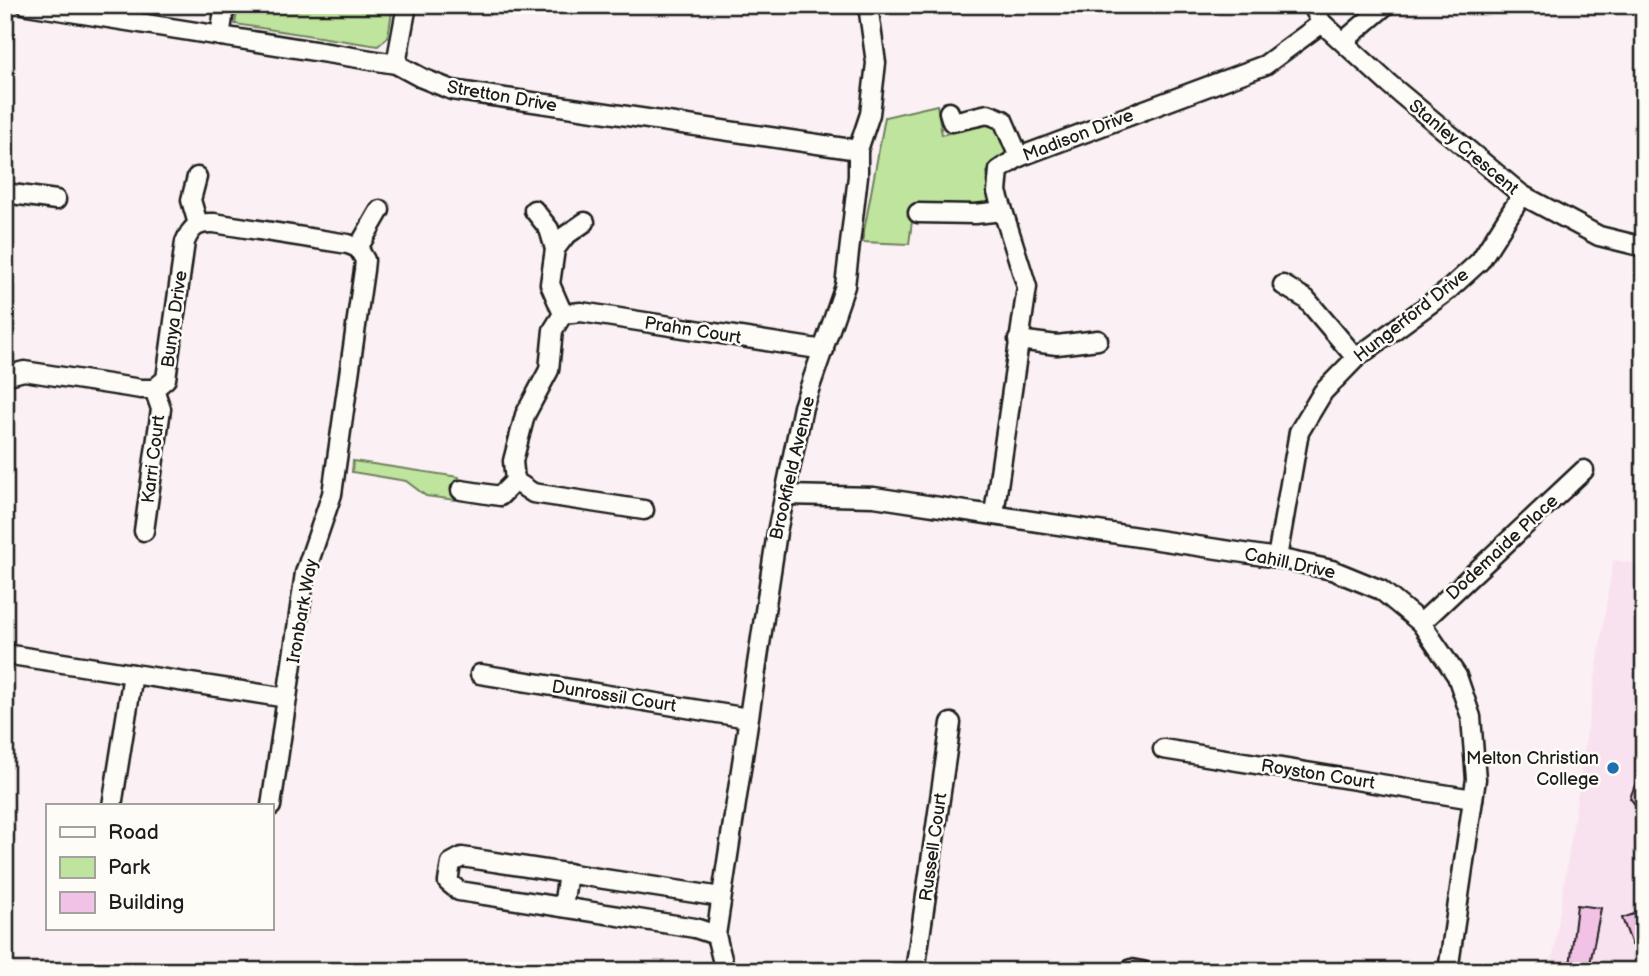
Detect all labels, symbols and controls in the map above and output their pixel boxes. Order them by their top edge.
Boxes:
street label: Stretton Drive [445,76,559,117]
street label: Stanley Crescent [1405,95,1523,200]
street label: Madison Drive [1020,105,1137,166]
street label: Hungerford Drive [1350,264,1473,367]
street label: Bunya Drive [157,269,192,369]
street label: Prahn Court [643,312,743,349]
street label: Brookfield Avenue [766,394,819,542]
street label: Karri Court [138,413,169,504]
street label: Dodemaide Place [1442,490,1563,604]
street label: Cahill Drive [1243,544,1338,583]
street label: Ironbark Way [283,556,322,665]
street label: Dunrossil Court [550,676,678,717]
place label: Melton Christian College [1466,748,1599,790]
street label: Royston Court [1260,755,1377,794]
marker: Melton Christian College [1605,760,1621,776]
street label: Russell Court [915,791,952,903]
legend [46,804,273,930]
text: Road [108,820,159,845]
text: Park [108,855,151,880]
text: Building [108,890,184,915]

